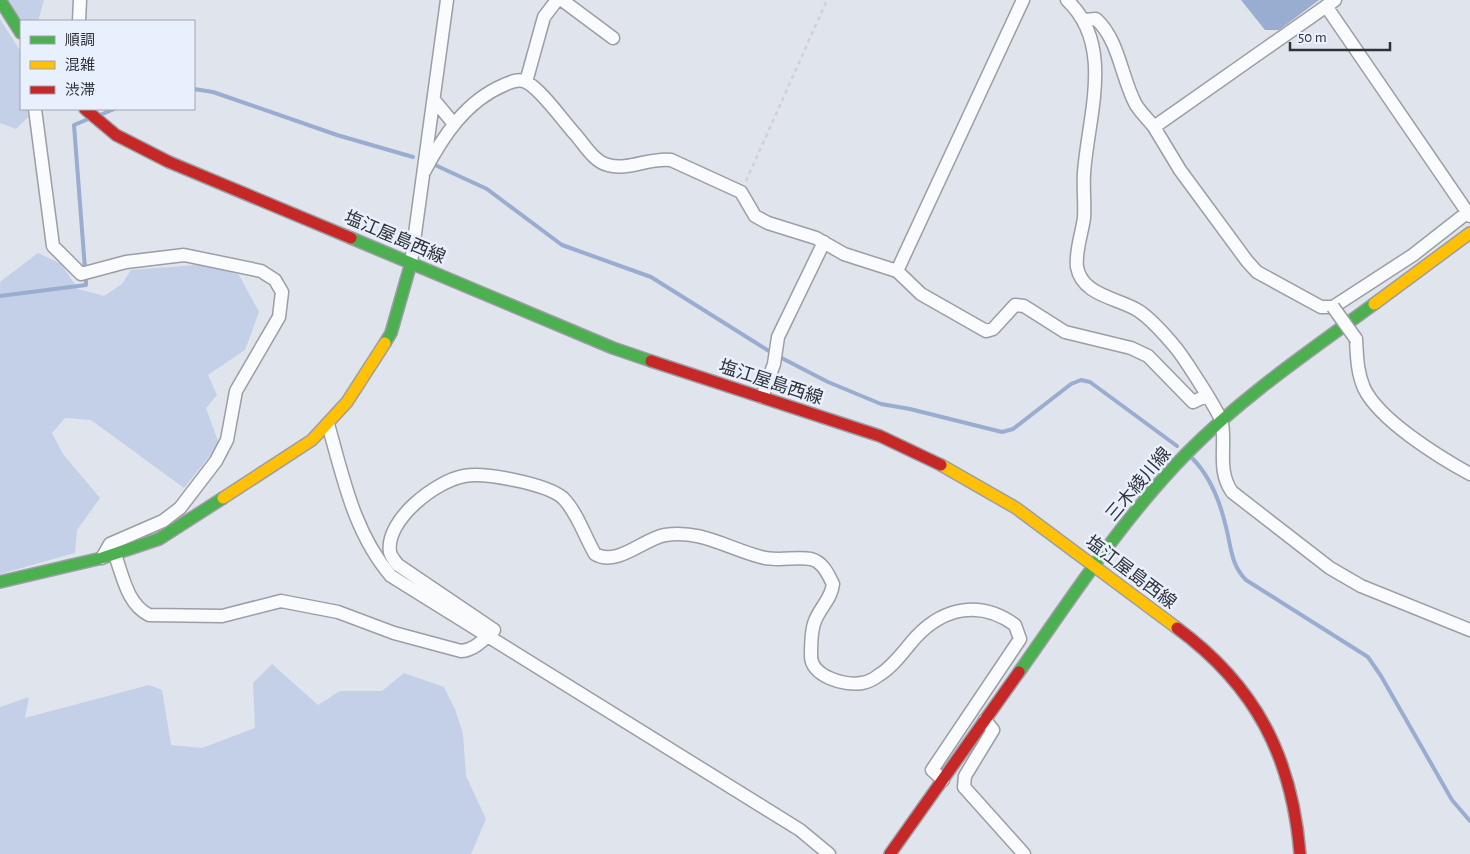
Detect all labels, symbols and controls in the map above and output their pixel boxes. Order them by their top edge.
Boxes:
legend [20,20,195,110]
scale bar [1290,20,1390,52]
text: 50 m [1298,30,1327,45]
text: 順調 [65,33,95,48]
text: 混雑 [65,57,95,73]
text: 渋滞 [65,82,95,98]
street label: 塩江屋島西線 [341,207,449,267]
street label: 塩江屋島西線 [717,356,825,408]
street label: 三木綾川線 [1101,443,1175,525]
street label: 塩江屋島西線 [1082,532,1180,612]

